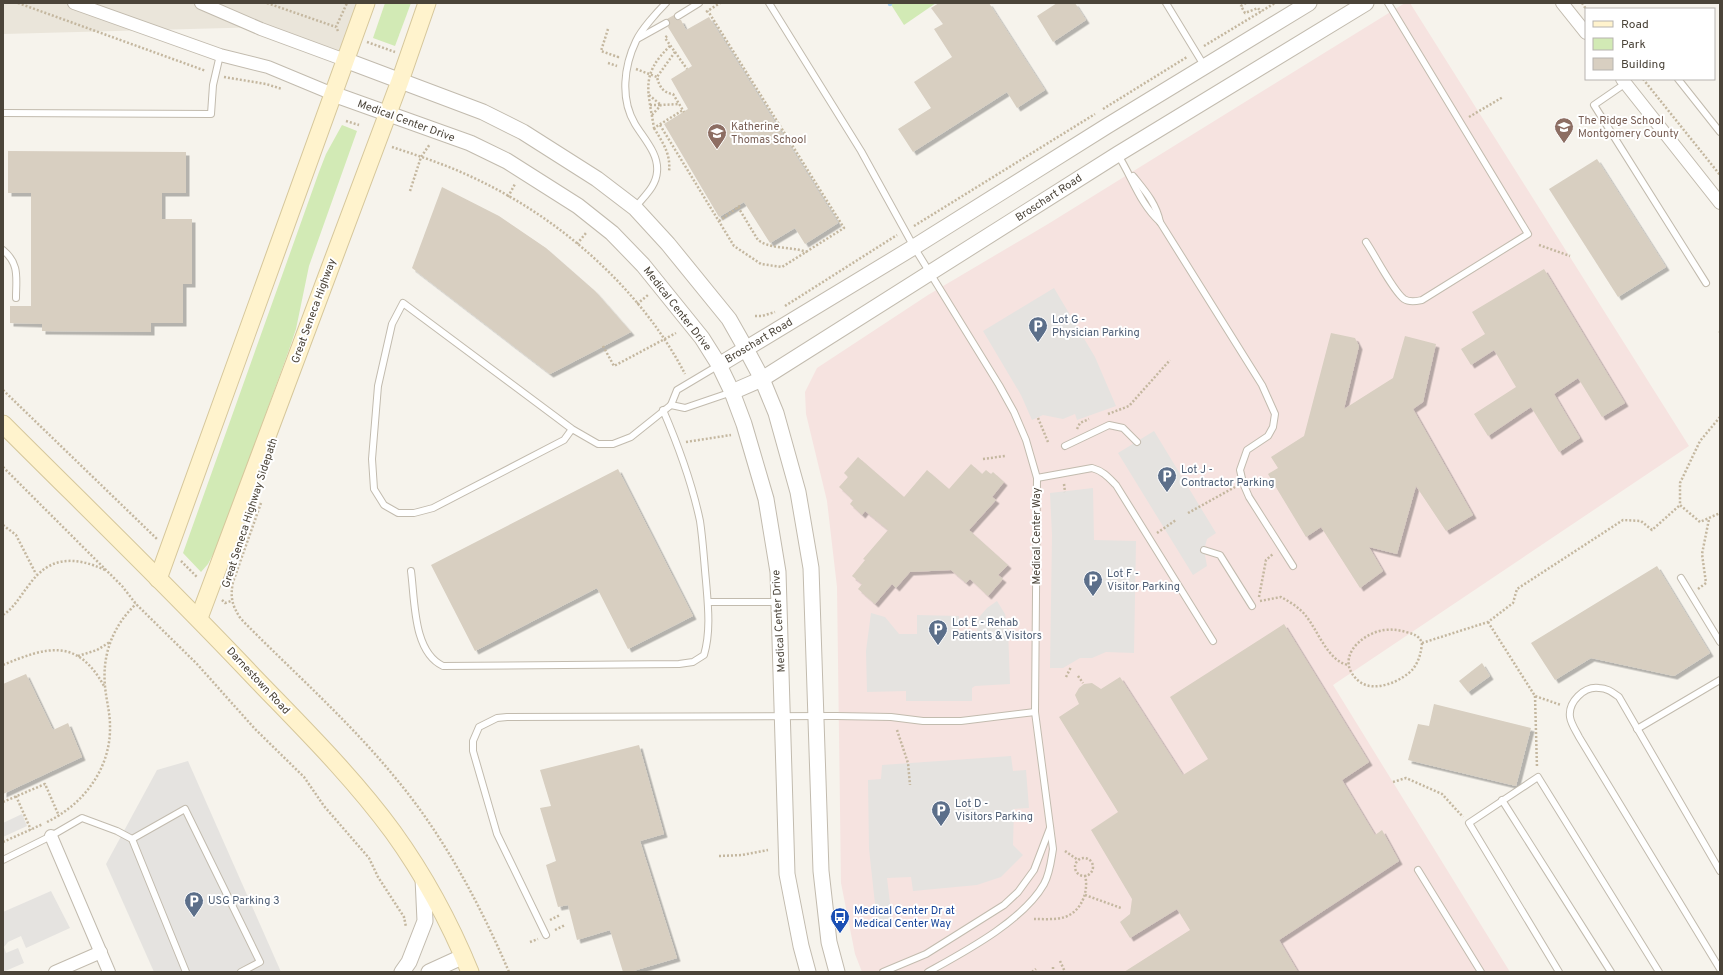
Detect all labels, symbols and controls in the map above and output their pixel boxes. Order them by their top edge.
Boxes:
legend [1585,8,1715,80]
text: Road [1621,17,1649,33]
text: Park [1621,37,1646,53]
text: Building [1621,57,1665,73]
street label: Medical Center Drive [355,97,457,145]
place label: The Ridge School Montgomery County [1578,114,1679,141]
school or university icon: The Ridge School Montgomery County [1553,116,1575,144]
place label: Katherine Thomas School [731,120,806,147]
school or university icon: Katherine Thomas School [706,122,728,150]
street label: Broschart Road [1013,171,1085,225]
street label: Great Seneca Highway [289,256,340,365]
street label: Medical Center Drive [640,264,714,354]
place label: Lot G - Physician Parking [1052,313,1140,340]
street label: Broschart Road [723,315,795,367]
parking icon: Lot G - Physician Parking [1027,315,1049,343]
street label: Great Seneca Highway Sidepath [219,436,281,590]
place label: Lot J - Contractor Parking [1181,463,1274,490]
parking icon: Lot J - Contractor Parking [1156,465,1178,493]
street label: Medical Center Way [1030,487,1044,585]
place label: Lot F - Visitor Parking [1107,567,1180,594]
street label: Medical Center Drive [769,569,789,673]
parking icon: Lot F - Visitor Parking [1082,569,1104,597]
place label: Lot E - Rehab Patients & Visitors [952,616,1042,643]
parking icon: Lot E - Rehab Patients & Visitors [927,618,949,646]
street label: Darnestown Road [223,644,293,718]
place label: Lot D - Visitors Parking [955,797,1033,824]
parking icon: Lot D - Visitors Parking [930,799,952,827]
parking icon: USG Parking 3 [183,890,205,918]
place label: USG Parking 3 [208,894,280,908]
place label: Medical Center Dr at Medical Center Way [854,904,955,931]
bus stop icon: Medical Center Dr at Medical Center Way [829,906,851,934]

